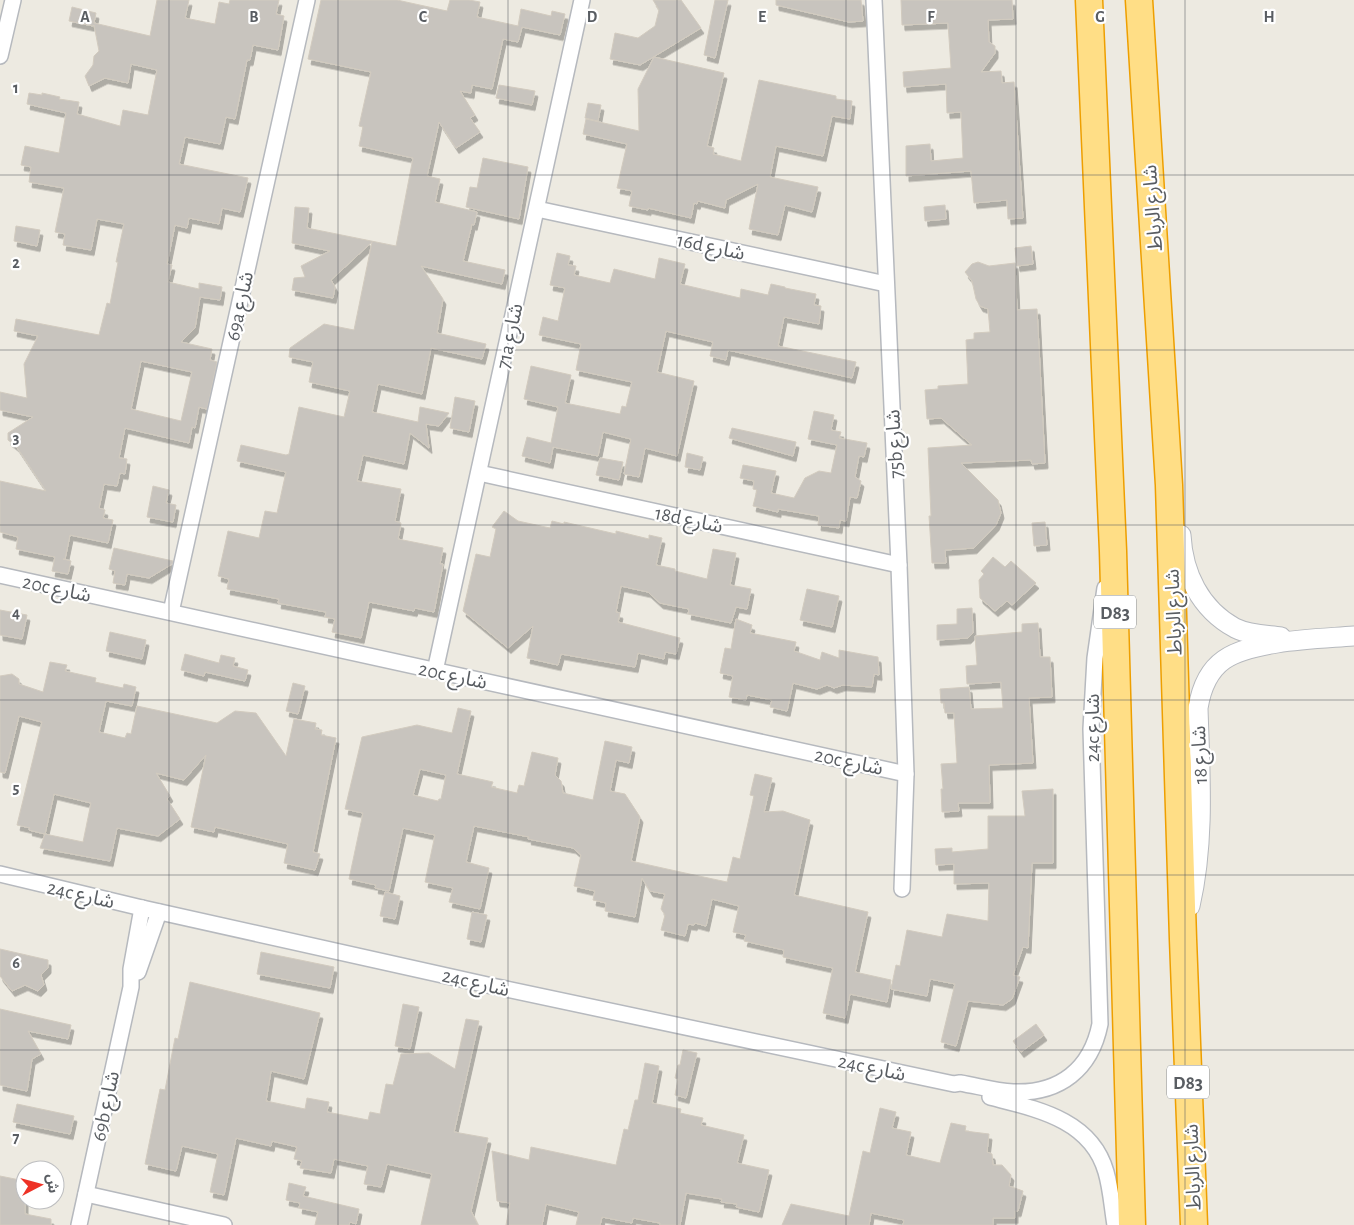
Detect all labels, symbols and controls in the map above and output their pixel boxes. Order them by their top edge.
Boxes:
text: A [80,9,90,25]
text: B [249,9,259,25]
text: C [419,9,428,25]
text: D [587,9,598,25]
text: E [758,9,766,25]
text: F [927,9,935,25]
text: G [1095,9,1105,25]
text: H [1263,9,1275,25]
text: 1 [13,80,19,96]
street label: شارع الرباط [1140,164,1170,252]
street label: 16d شارع [674,230,747,268]
text: 2 [12,255,20,271]
street label: 69a شارع [223,270,261,344]
street label: 71a شارع [493,301,531,372]
street label: 75b شارع [883,409,911,479]
text: 3 [13,430,20,446]
street label: 18d شارع [652,503,725,541]
street label: شارع الرباط [1162,568,1190,656]
street label: 20c شارع [20,572,93,610]
road number: D83 [1094,596,1136,628]
text: 4 [12,605,20,621]
street label: 20c شارع [416,659,489,697]
street label: 24c شارع [1083,694,1107,762]
street label: شارع 18 [1189,725,1215,785]
street label: 20c شارع [812,745,885,783]
text: 5 [13,780,20,796]
street label: 24c شارع [44,878,117,916]
text: 6 [12,955,20,971]
street label: 24c شارع [439,966,512,1004]
street label: 24c شارع [835,1051,907,1089]
road number: D83 [1167,1066,1209,1098]
street label: 69b شارع [89,1069,127,1144]
street label: شارع الرباط [1181,1123,1209,1211]
text: 7 [13,1130,20,1146]
north arrow [15,1160,65,1210]
text: ش [44,1173,60,1194]

